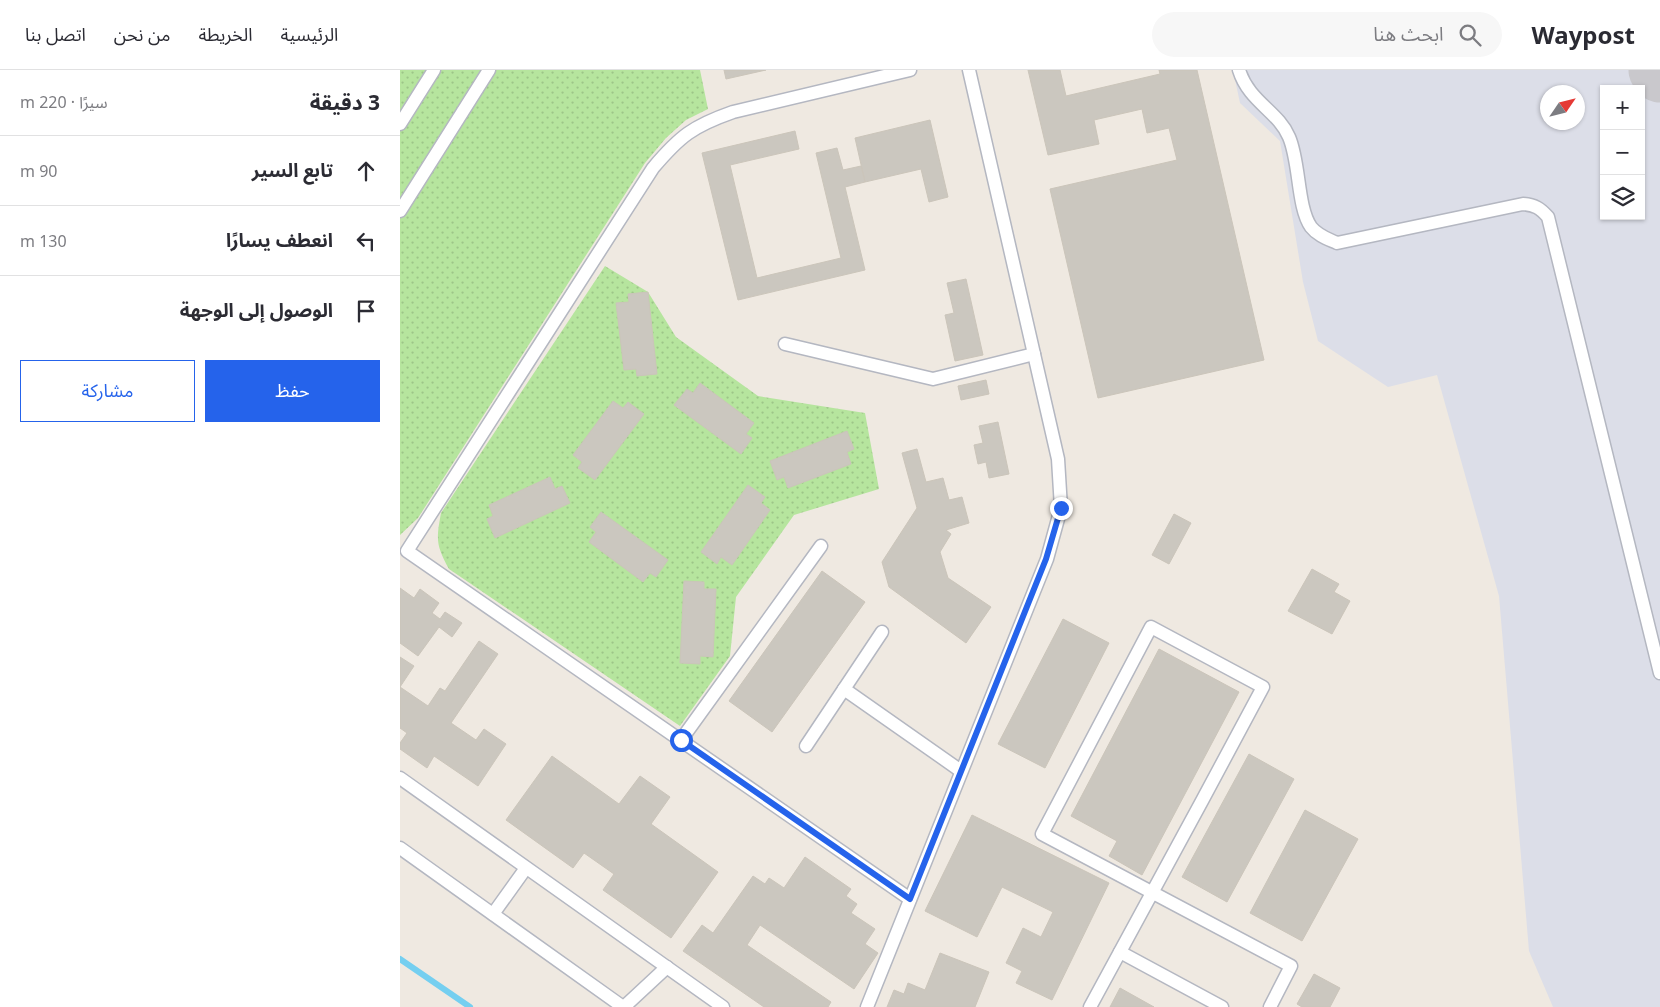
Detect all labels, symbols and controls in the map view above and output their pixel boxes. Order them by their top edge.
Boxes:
search box [1152,12,1502,57]
text: Waypost [1532,18,1635,51]
text: ابحث هنا [1373,21,1444,47]
icon: search [1456,21,1484,49]
text: اتصل بنا [25,22,86,46]
text: من نحن [114,22,171,46]
text: الخريطة [199,22,252,46]
text: الرئيسية [280,22,338,46]
north arrow [1540,85,1585,130]
map controls [1600,85,1645,220]
button: + [1600,85,1645,130]
text: 3 دقيقة [310,88,380,116]
text: سيرًا · 220 m [20,91,107,113]
button: − [1600,130,1645,175]
text: تابع السير [252,157,333,183]
icon: ahead [352,157,380,185]
text: 90 m [20,160,57,182]
button: layers [1600,175,1645,220]
text: انعطف يسارًا [226,227,333,253]
icon: left [352,227,380,255]
text: 130 m [20,230,67,252]
text: الوصول إلى الوجهة [180,297,333,323]
icon: arrive [352,297,380,325]
button: مشاركة [20,360,195,422]
button: حفظ [205,360,380,422]
route end [1050,497,1073,520]
route start [670,729,693,752]

